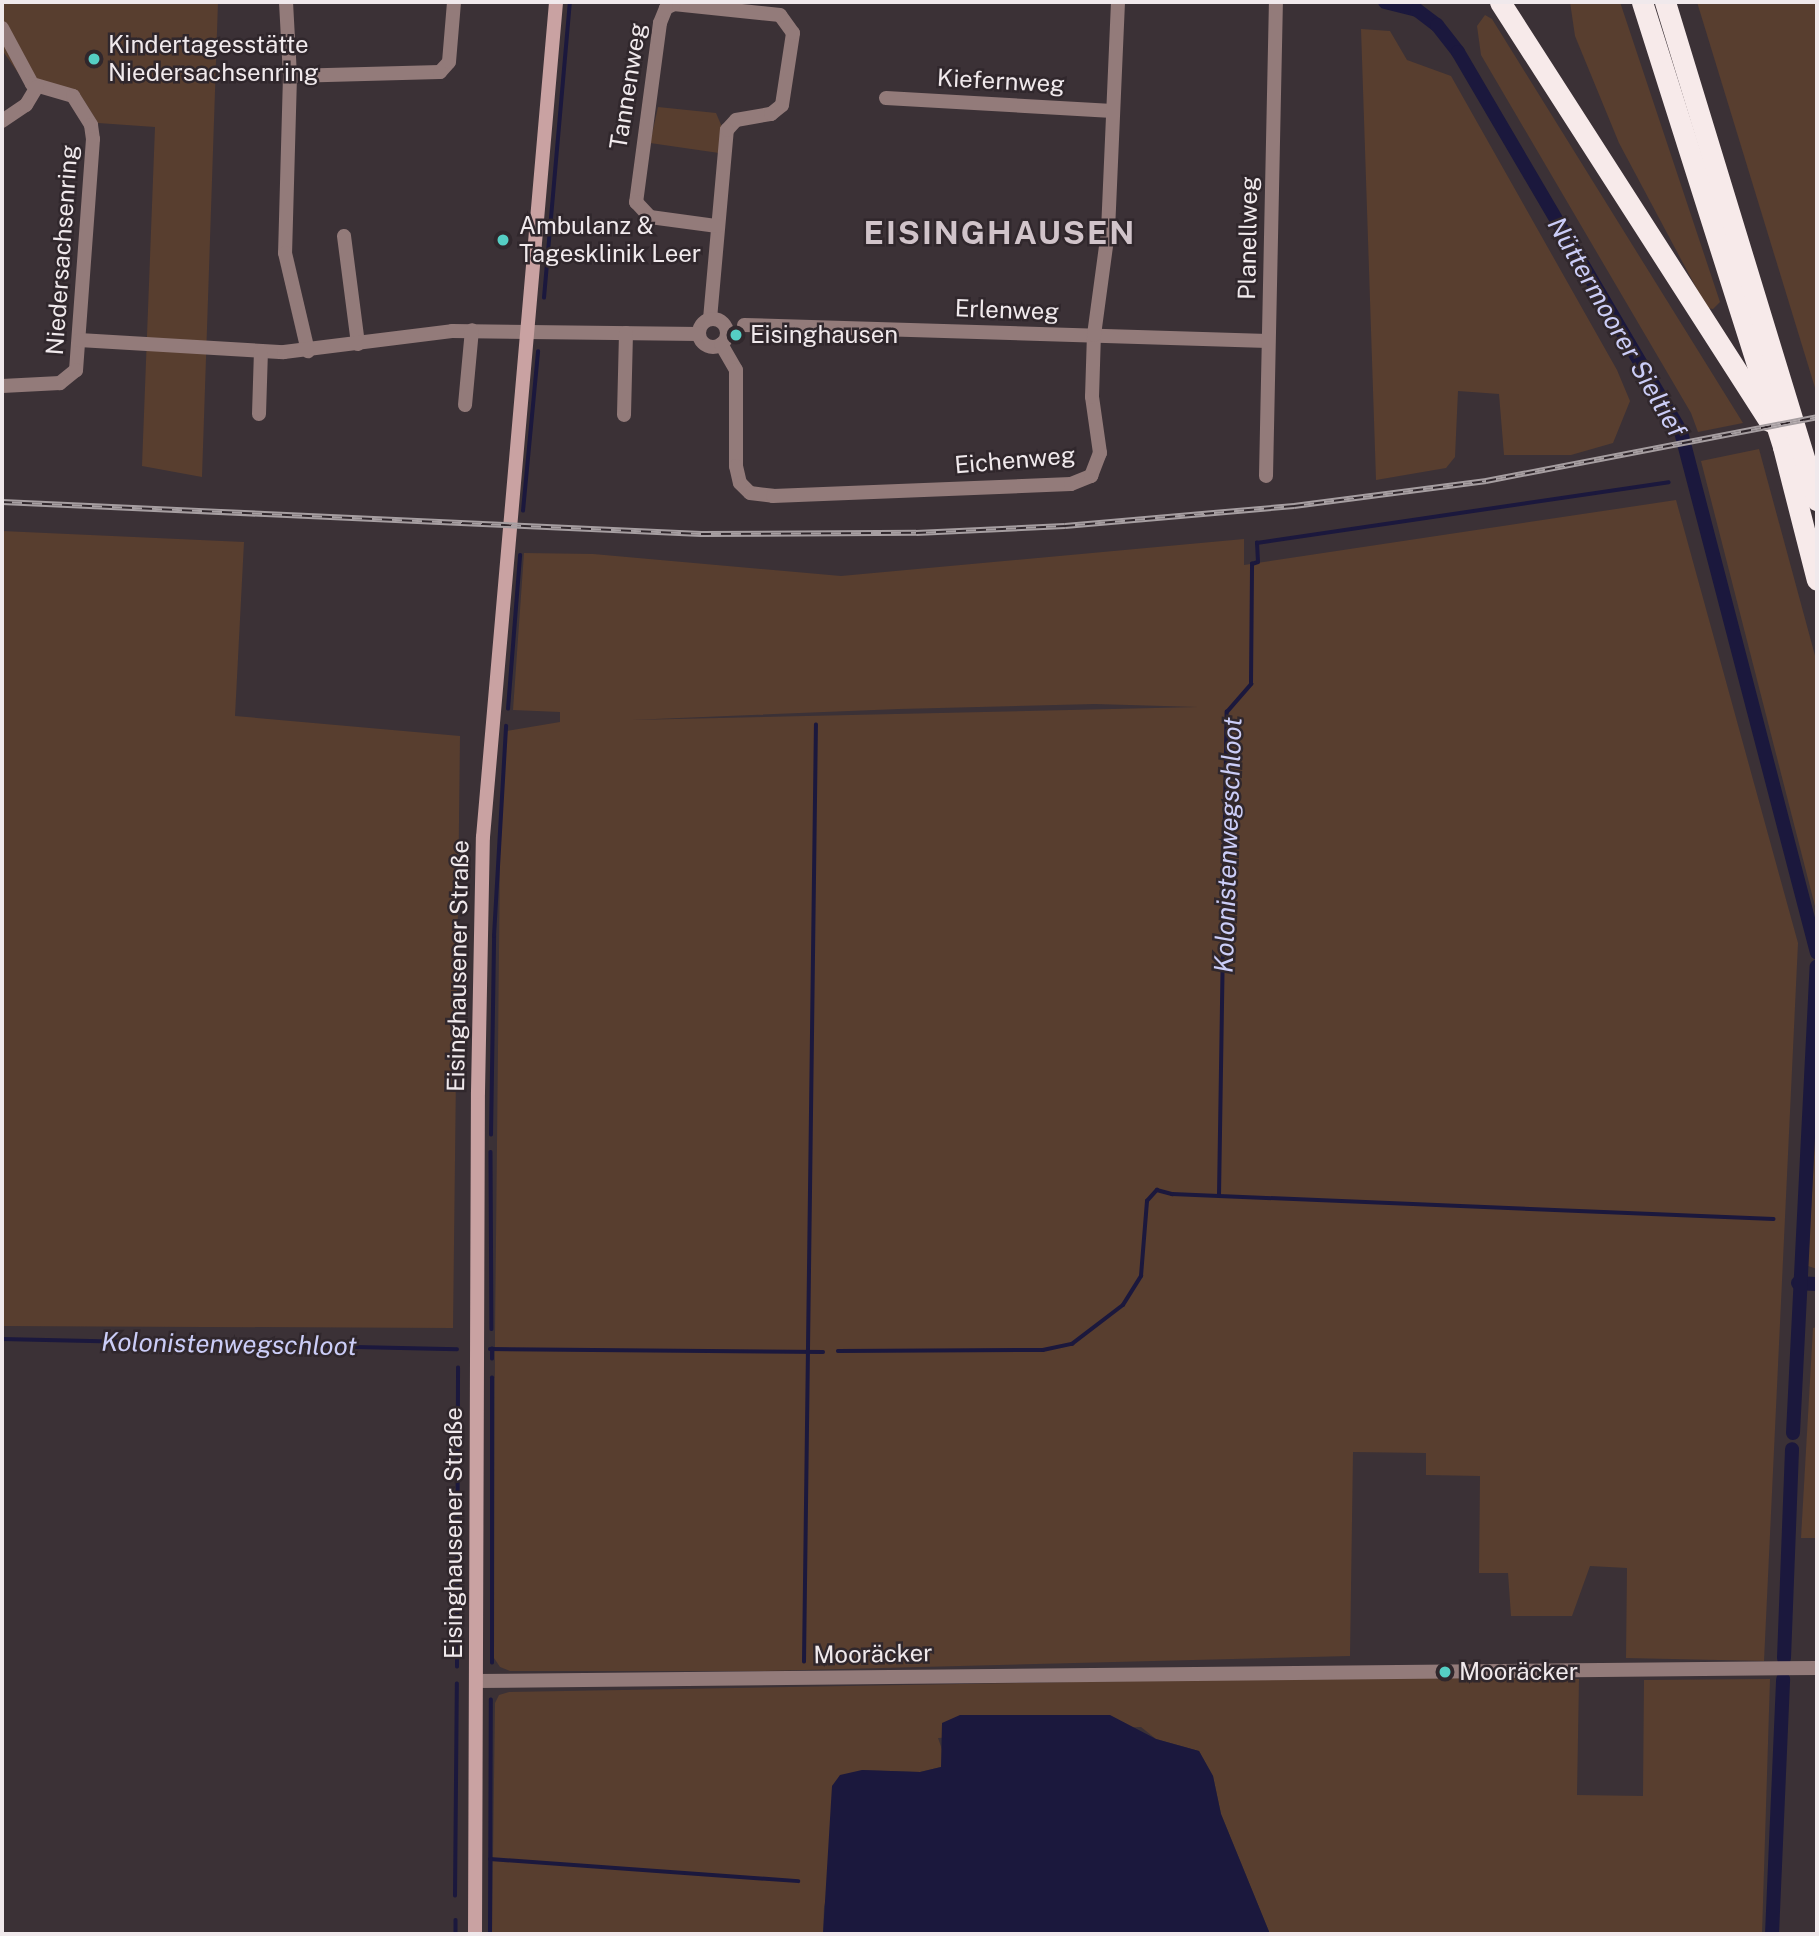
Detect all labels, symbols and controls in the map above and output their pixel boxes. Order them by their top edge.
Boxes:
street label: Tannenweg [604,21,652,151]
place label: Kindertagesstätte Niedersachsenring [108,31,319,87]
marker: Kindertagesstätte Niedersachsenring [86,51,102,67]
street label: Kiefernweg [936,63,1066,99]
street label: Niedersachsenring [40,144,84,356]
street label: Planellweg [1233,176,1263,300]
water label: Nüttermoorer Sieltief [1541,211,1693,443]
place label: Ambulanz & Tagesklinik Leer [519,212,701,268]
district label: EISINGHAUSEN [865,214,1135,252]
marker: Ambulanz & Tagesklinik Leer [493,230,513,250]
street label: Erlenweg [954,294,1060,326]
place label: Eisinghausen [750,321,898,349]
marker: Eisinghausen [728,327,744,343]
street label: Eichenweg [953,440,1077,480]
water label: Kolonistenwegschloot [1208,717,1248,973]
street label: Eisinghausener Straße [441,840,475,1092]
water label: Kolonistenwegschloot [101,1326,357,1362]
street label: Eisinghausener Straße [440,1407,468,1659]
street label: Mooräcker [813,1639,933,1669]
place label: Mooräcker [1459,1658,1578,1686]
marker: Mooräcker [1437,1664,1453,1680]

